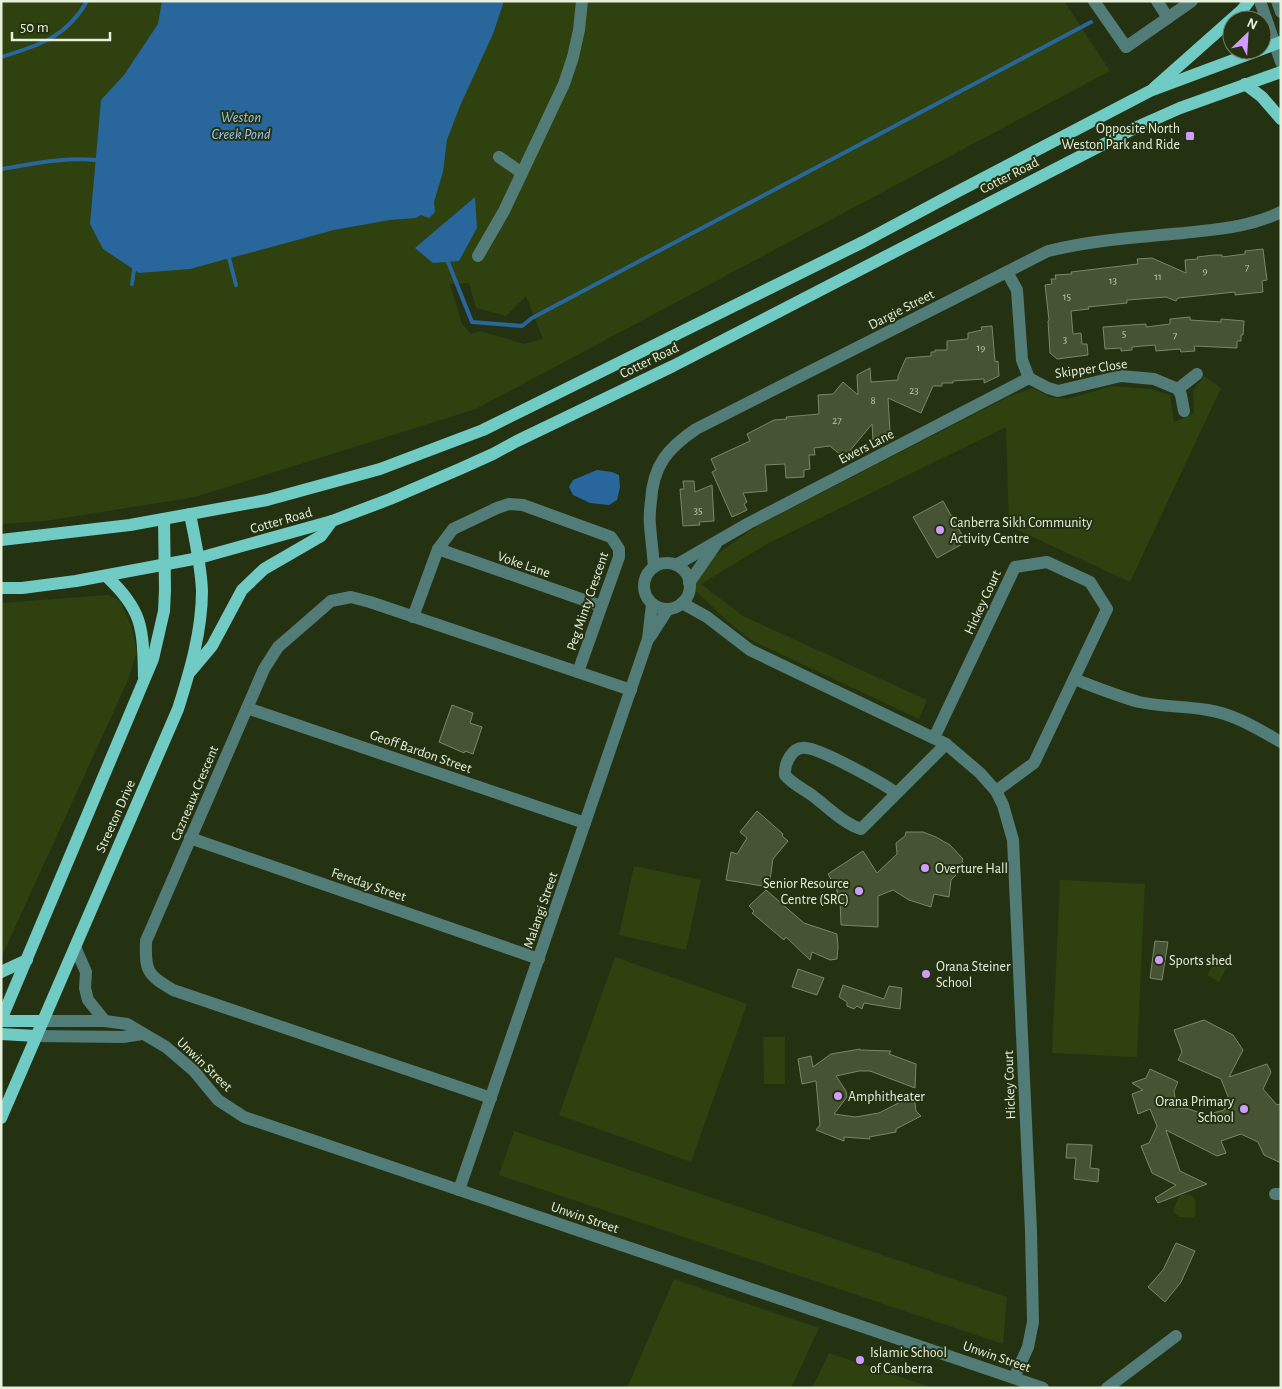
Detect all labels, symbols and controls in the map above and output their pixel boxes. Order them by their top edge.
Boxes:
scale bar [12,10,110,42]
north arrow [1222,10,1272,60]
text: N [1245,16,1259,33]
text: 50 m [20,20,49,35]
water label: Weston Creek Pond [211,110,271,142]
place label: Opposite North Weston Park and Ride [1061,122,1180,152]
marker: Opposite North Weston Park and Ride [1184,130,1196,142]
street label: Cotter Road [978,155,1041,197]
house number: 7 [1245,262,1250,273]
house number: 9 [1202,265,1208,276]
house number: 11 [1154,271,1162,282]
house number: 13 [1109,275,1118,286]
street label: Dargie Street [866,287,937,332]
house number: 15 [1063,291,1072,302]
house number: 5 [1122,328,1127,339]
house number: 7 [1173,330,1178,341]
house number: 3 [1063,334,1068,345]
street label: Cotter Road [618,341,681,381]
house number: 19 [977,342,985,353]
street label: Skipper Close [1054,357,1128,381]
house number: 23 [909,385,919,396]
house number: 8 [870,395,876,406]
house number: 27 [832,415,842,426]
street label: Ewers Lane [837,427,896,467]
street label: Cotter Road [249,505,314,536]
house number: 35 [693,505,703,516]
place label: Canberra Sikh Community Activity Centre [950,516,1092,546]
marker: Canberra Sikh Community Activity Centre [934,524,946,536]
street label: Voke Lane [495,549,552,581]
street label: Peg Minty Crescent [565,550,612,652]
street label: Hickey Court [962,568,1004,637]
street label: Geoff Bardon Street [368,728,474,776]
street label: Cazneaux Crescent [169,743,221,843]
street label: Streeton Drive [94,778,138,855]
marker: Overture Hall [919,862,931,874]
place label: Overture Hall [935,862,1008,876]
street label: Fereday Street [330,866,408,904]
street label: Malangi Street [521,870,561,950]
place label: Senior Resource Centre (SRC) [763,877,849,907]
marker: Senior Resource Centre (SRC) [853,885,865,897]
marker: Sports shed [1153,954,1165,966]
place label: Sports shed [1169,954,1232,968]
place label: Orana Steiner School [936,960,1011,990]
marker: Orana Steiner School [920,968,932,980]
street label: Unwin Street [174,1035,235,1095]
street label: Hickey Court [1002,1050,1018,1120]
marker: Amphitheater [832,1090,844,1102]
place label: Amphitheater [848,1090,925,1104]
place label: Orana Primary School [1155,1095,1234,1125]
marker: Orana Primary School [1238,1103,1250,1115]
street label: Unwin Street [549,1200,621,1236]
street label: Unwin Street [961,1339,1033,1375]
place label: Islamic School of Canberra [870,1346,947,1376]
marker: Islamic School of Canberra [854,1354,866,1366]

